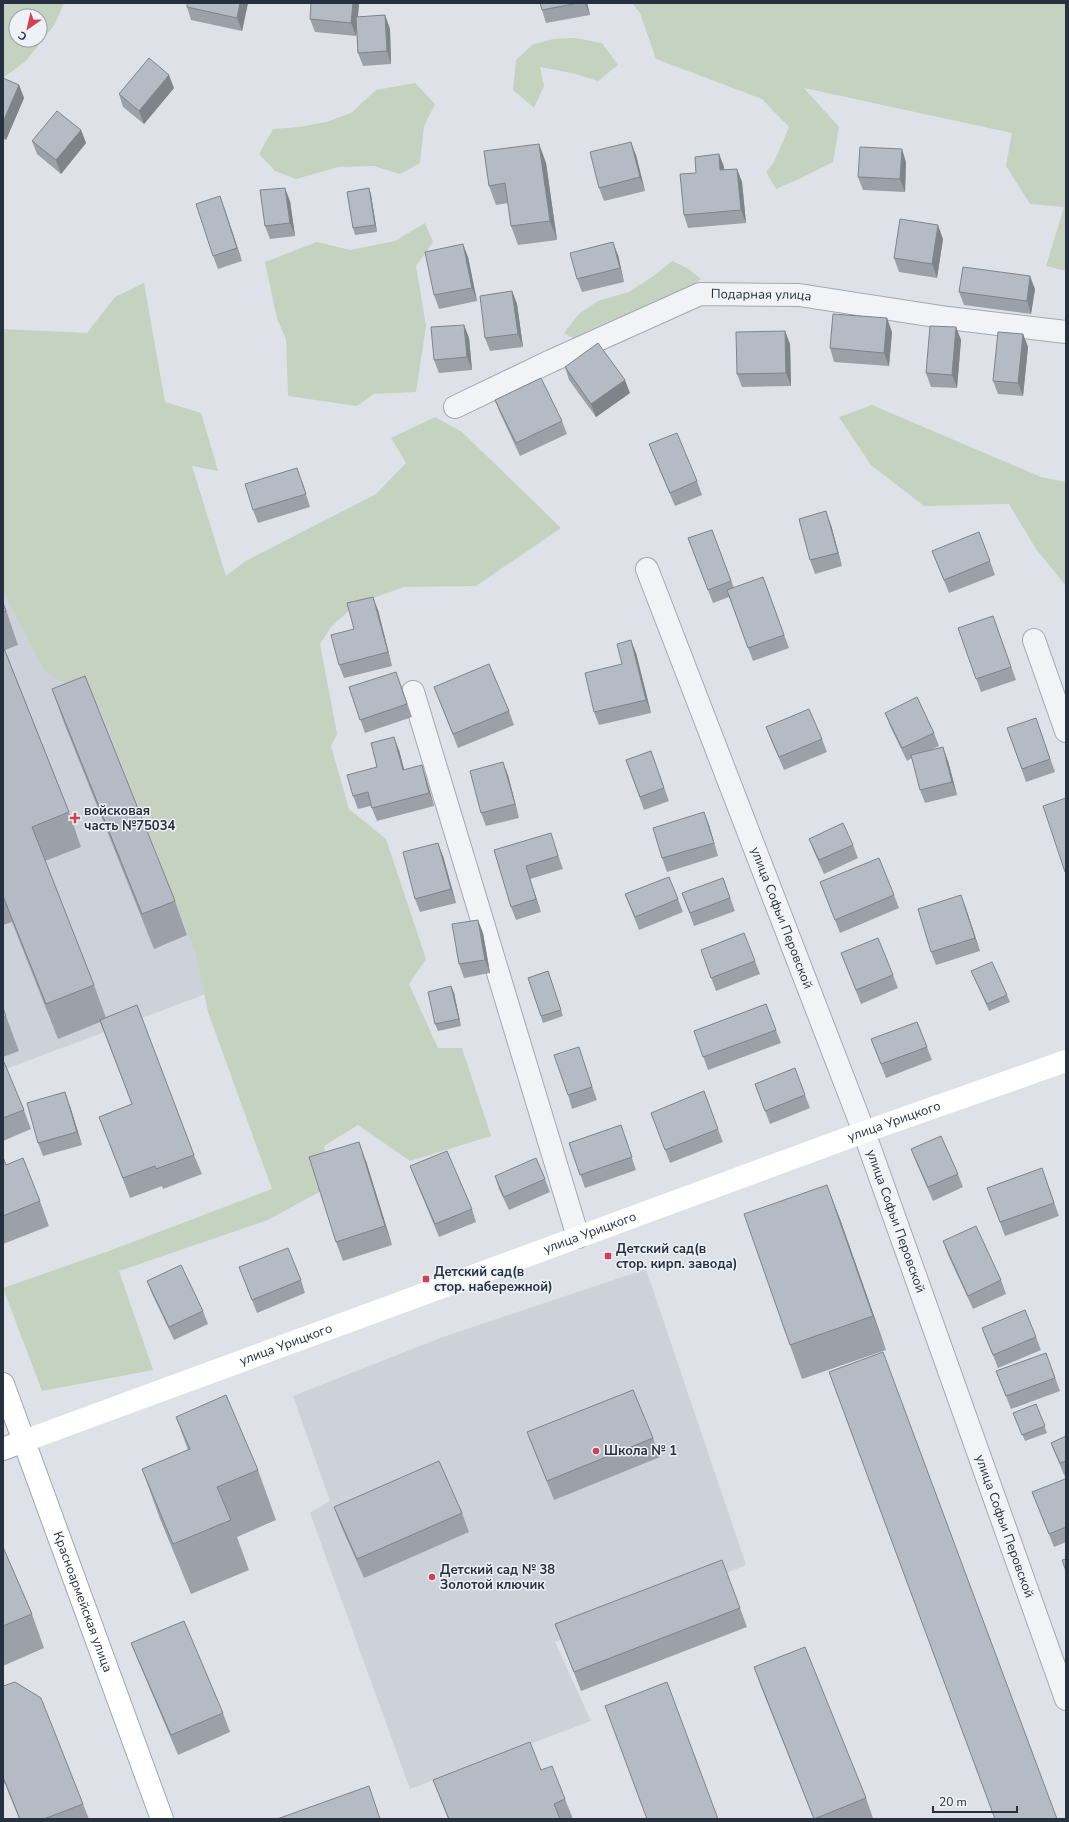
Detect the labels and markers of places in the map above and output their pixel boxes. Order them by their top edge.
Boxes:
place label: войсковая часть №75034 [84,802,175,835]
marker: войсковая часть №75034 [69,812,81,824]
place label: Детский сад(в стор. кирп. завода) [616,1240,737,1273]
marker: Детский сад(в стор. кирп. завода) [603,1251,613,1261]
place label: Детский сад(в стор. набережной) [434,1263,553,1296]
marker: Детский сад(в стор. набережной) [421,1274,431,1284]
place label: Школа № 1 [604,1442,677,1460]
marker: Школа № 1 [591,1446,601,1456]
place label: Детский сад № 38 Золотой ключик [440,1561,555,1594]
marker: Детский сад № 38 Золотой ключик [427,1572,437,1582]

